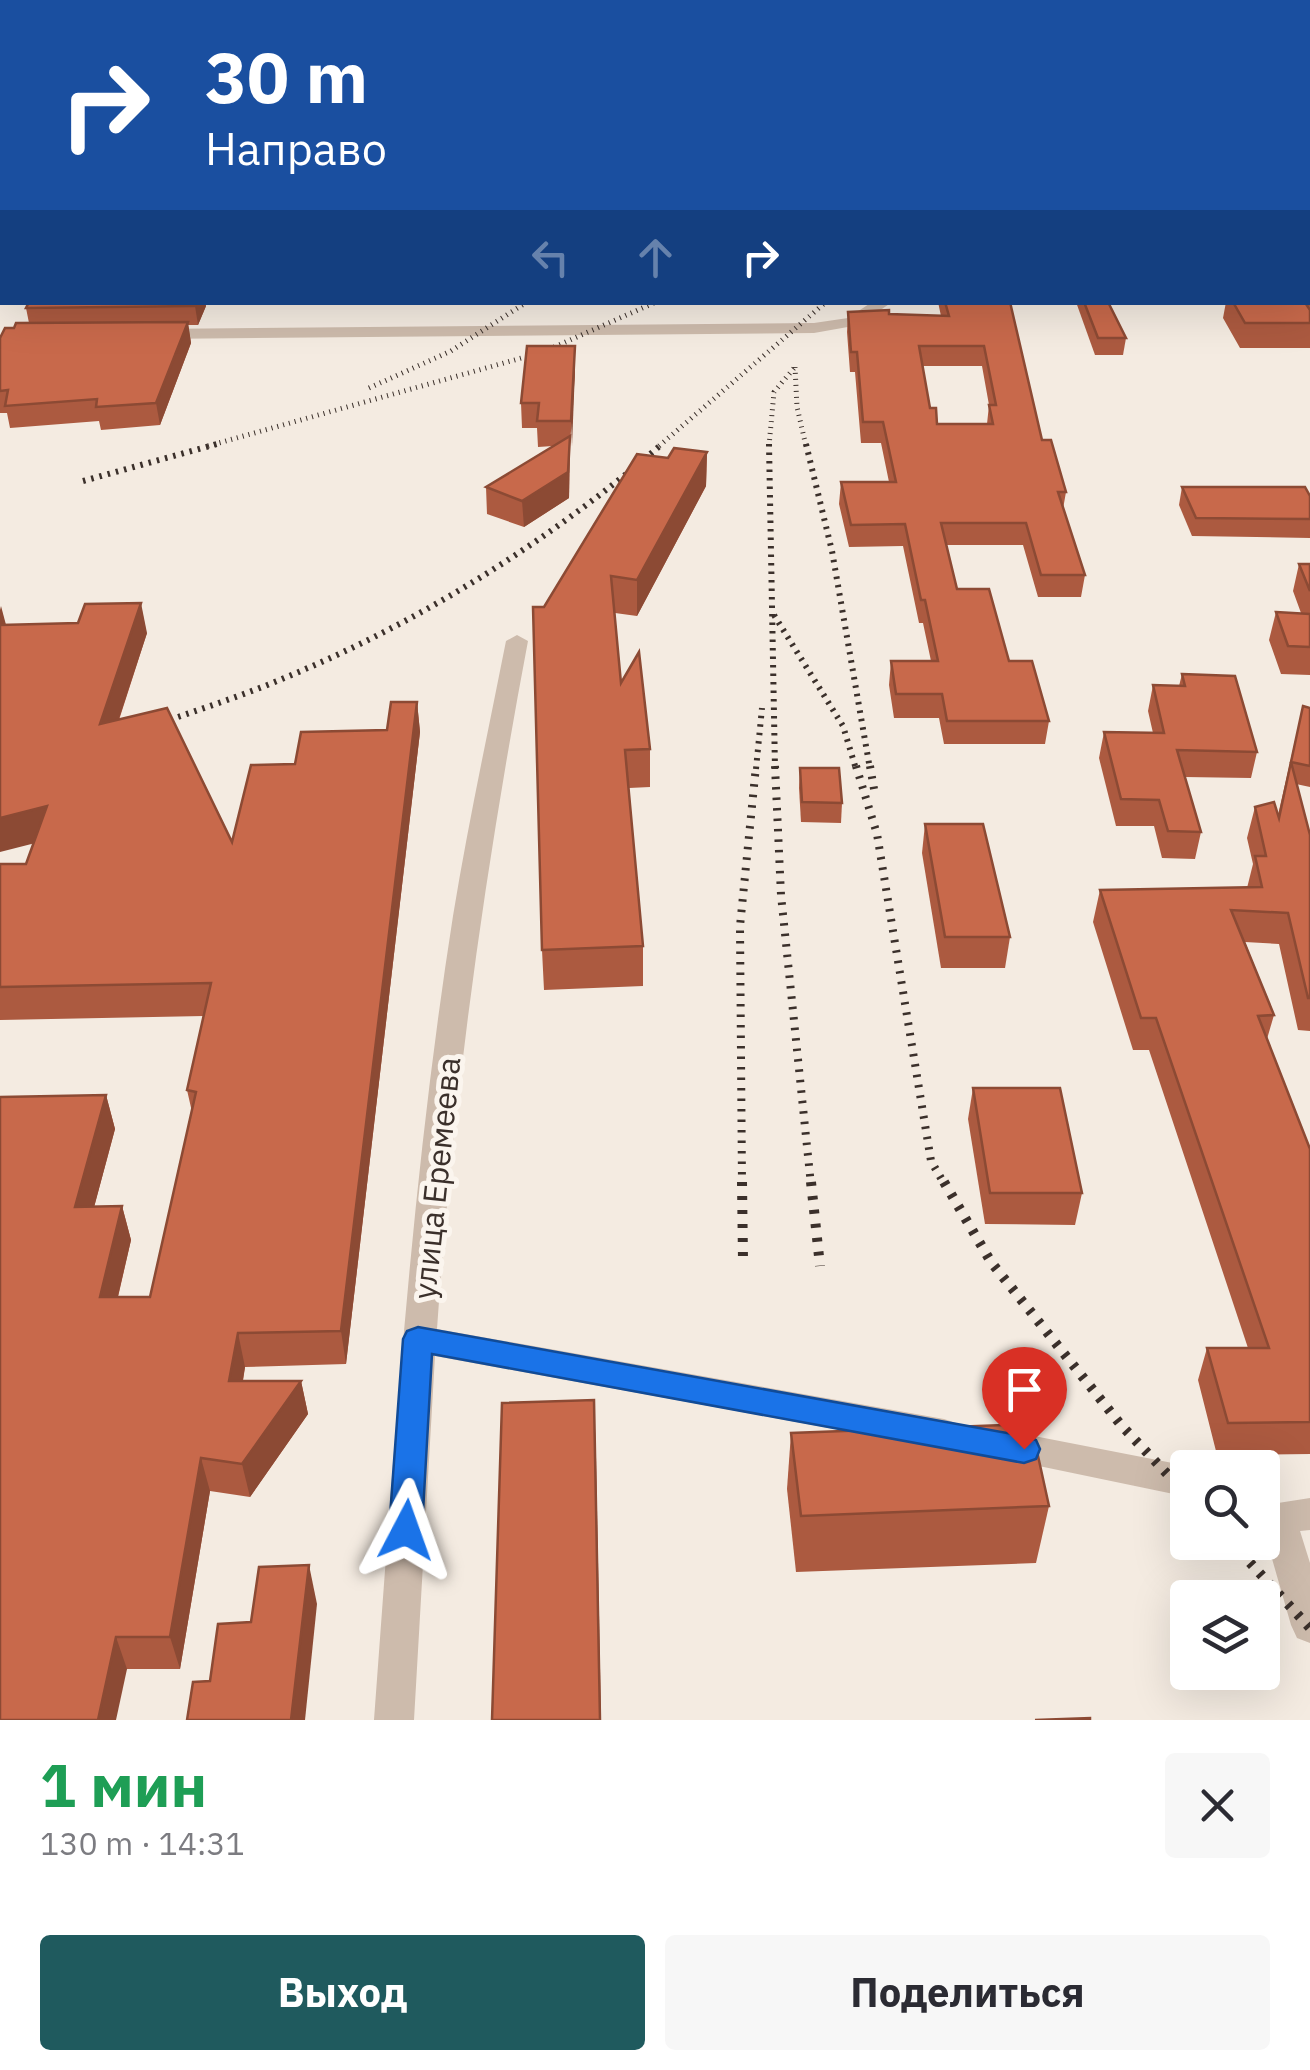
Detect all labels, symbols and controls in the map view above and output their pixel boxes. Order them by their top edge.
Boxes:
text: 30 m [205,31,368,122]
icon: right [40,40,170,170]
text: Направо [205,119,387,177]
icon: left [523,230,578,285]
icon: ahead [628,230,683,285]
icon: right [733,230,788,285]
street label: улица Еремеева [402,1055,470,1301]
pin [982,1347,1067,1450]
icon: arrive [997,1362,1052,1417]
map controls [1170,1450,1280,1690]
button: search [1170,1450,1280,1560]
position arrow [354,1478,458,1582]
button: layers [1170,1580,1280,1690]
text: 1 мин [40,1745,207,1824]
button: close [1165,1753,1270,1858]
text: 130 m · 14:31 [40,1822,245,1864]
button: Выход [40,1935,645,2050]
button: Поделиться [665,1935,1270,2050]

